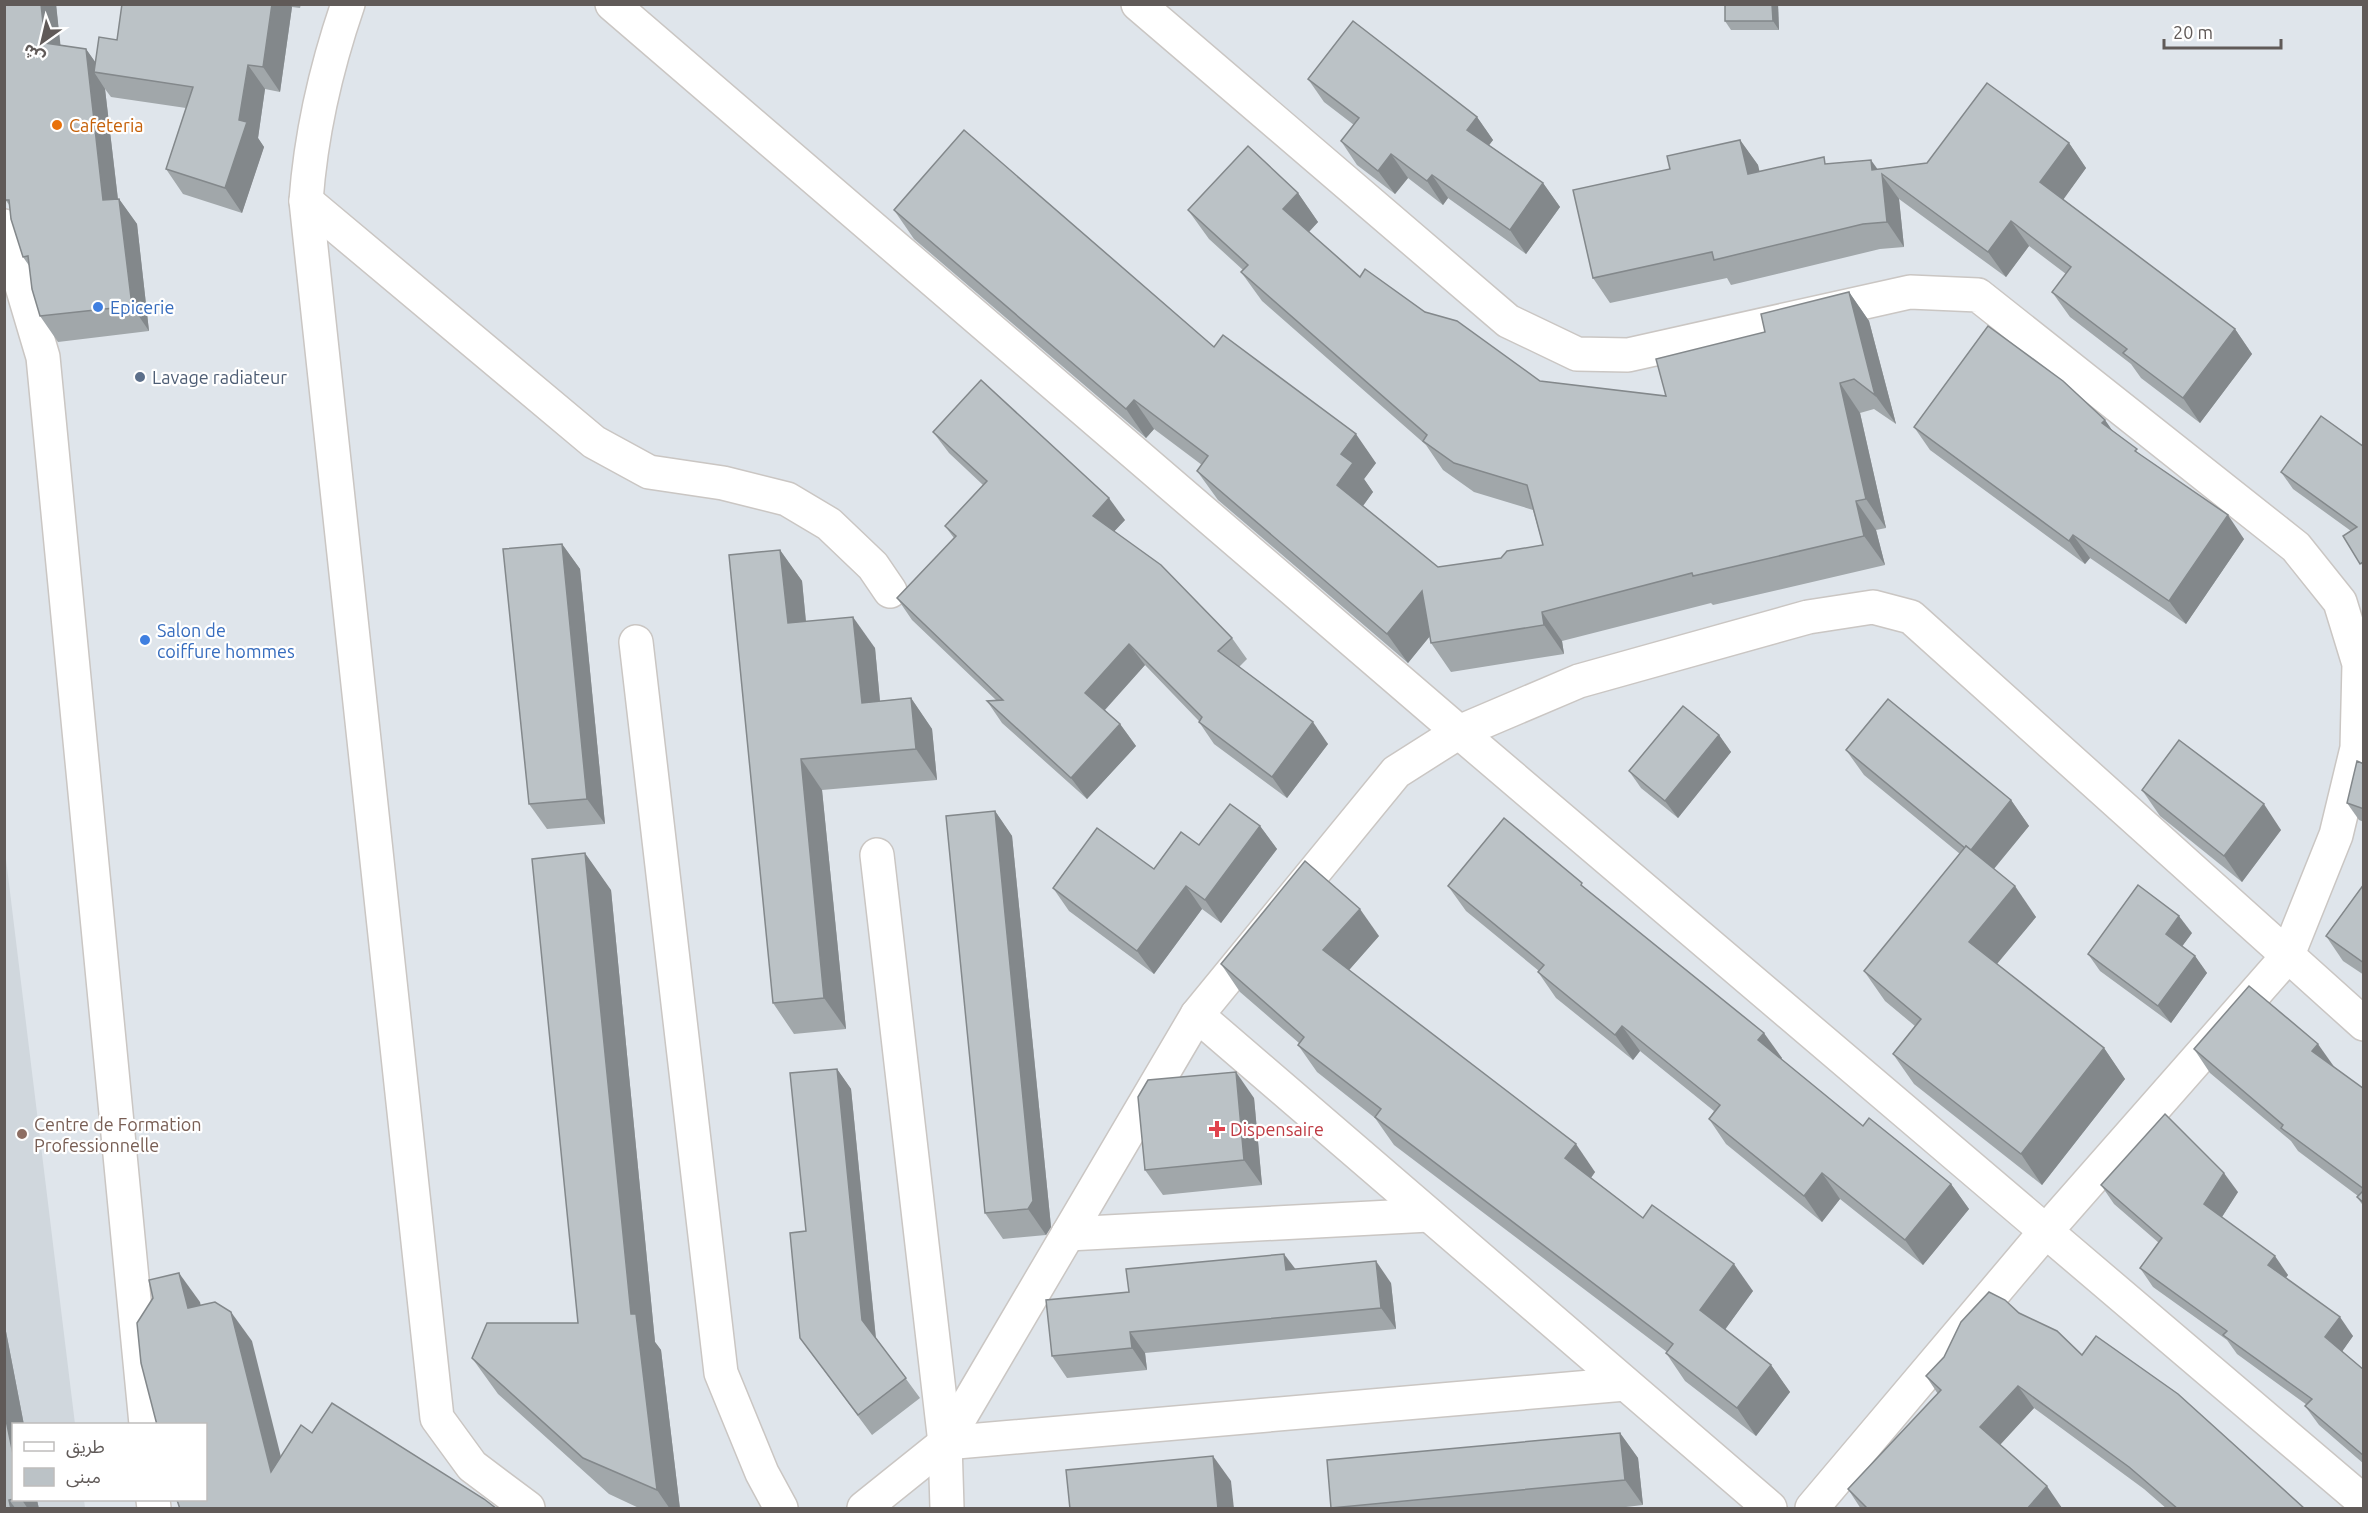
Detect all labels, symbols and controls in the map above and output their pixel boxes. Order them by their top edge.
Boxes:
north arrow [12,12,72,72]
scale bar [2164,12,2281,50]
text: 20 m [2173,22,2213,42]
text: ش [19,40,48,68]
place label: Cafeteria [69,115,144,135]
marker: Cafeteria [50,118,64,132]
place label: Epicerie [110,297,174,317]
marker: Epicerie [91,300,105,314]
place label: Lavage radiateur [152,367,287,387]
marker: Lavage radiateur [133,370,147,384]
place label: Salon de coiffure hommes [157,620,295,661]
marker: Salon de coiffure hommes [138,633,152,647]
place label: Centre de Formation Professionnelle [34,1114,202,1155]
place label: Dispensaire [1230,1119,1324,1139]
marker: Dispensaire [1208,1120,1226,1138]
marker: Centre de Formation Professionnelle [15,1127,29,1141]
legend [12,1423,207,1501]
text: طريق [66,1436,105,1458]
text: مبنى [66,1466,101,1488]

